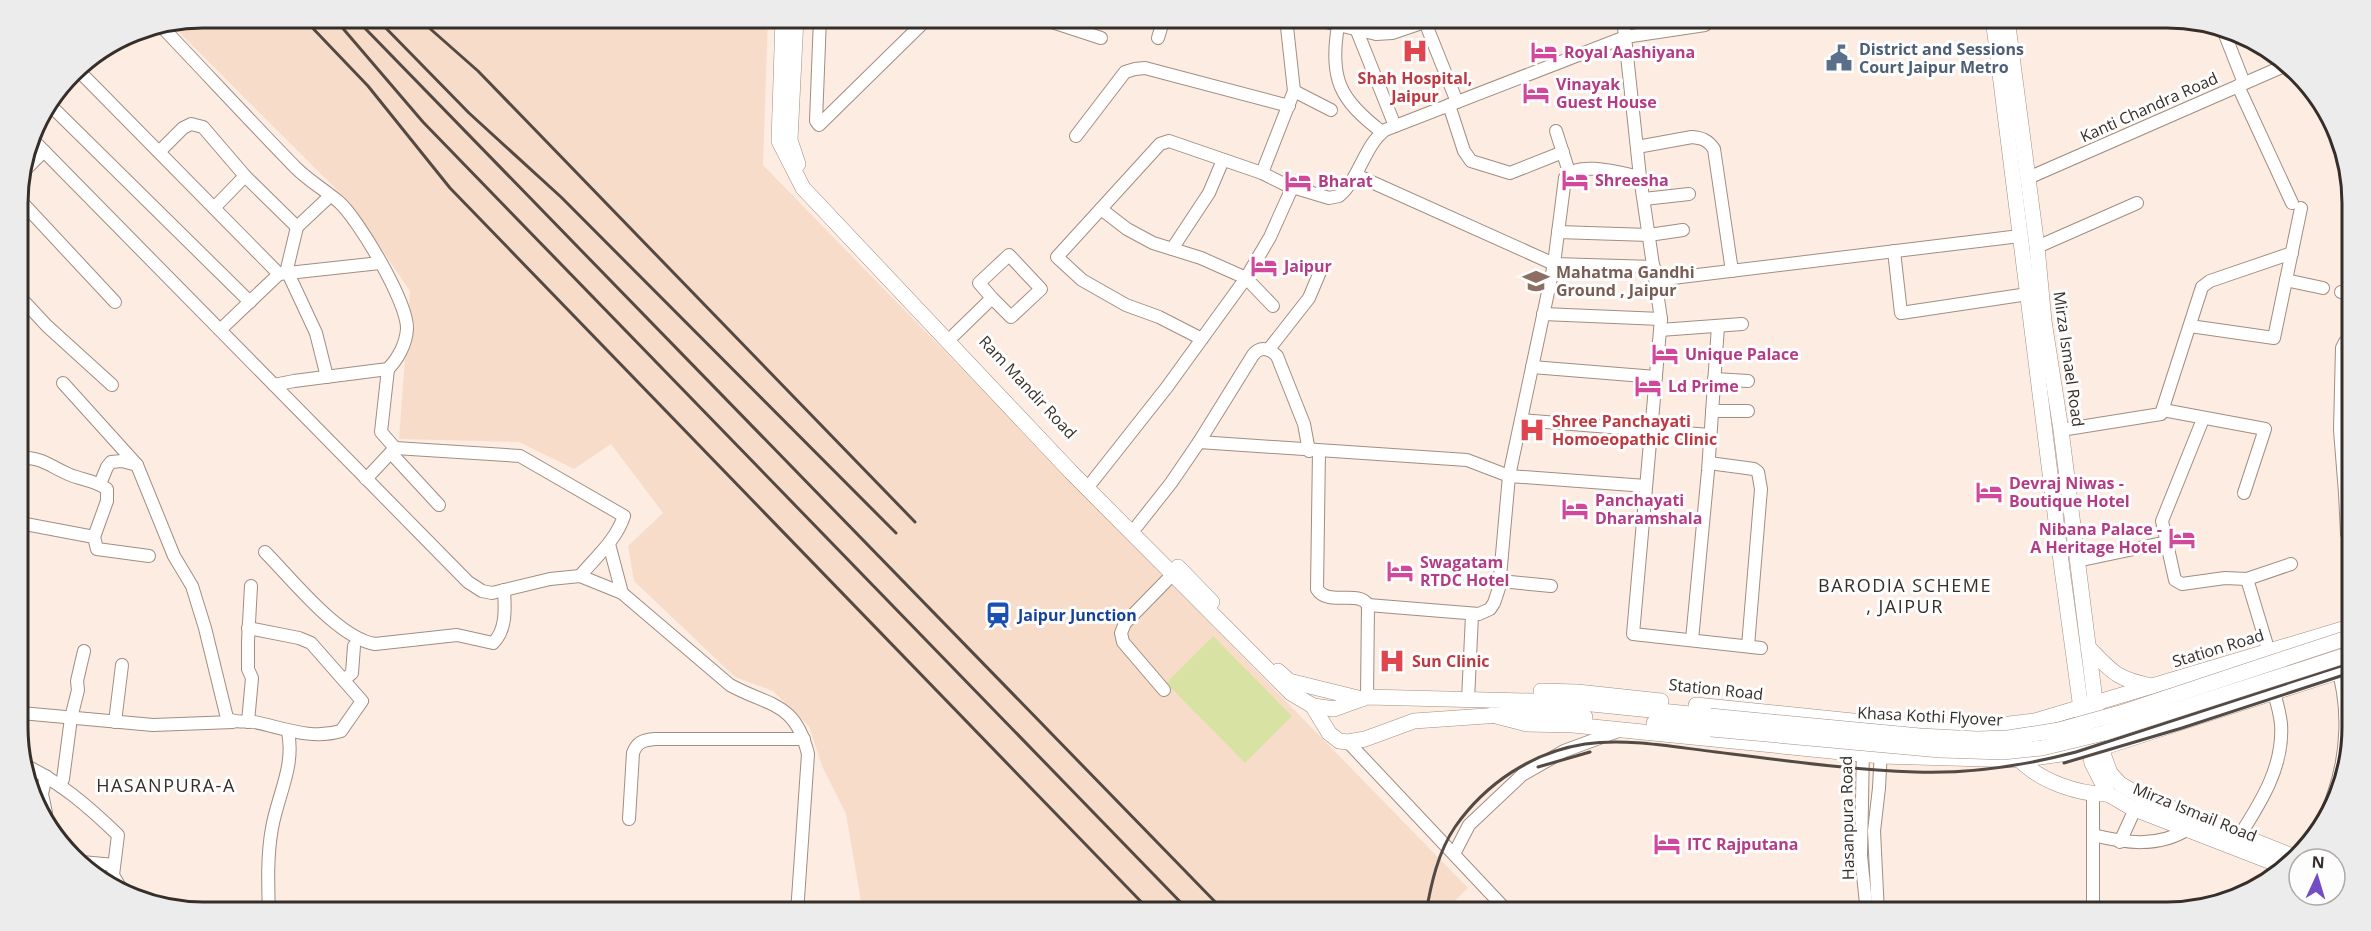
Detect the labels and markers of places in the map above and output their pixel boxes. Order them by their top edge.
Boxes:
hospital icon: Shah Hospital, Jaipur [1400,36,1430,66]
hotel icon: Royal Aashiyana [1529,37,1559,67]
place label: District and Sessions Court Jaipur Metro [1859,38,2024,78]
place label: Royal Aashiyana [1564,41,1695,63]
public building icon: District and Sessions Court Jaipur Metro [1824,43,1854,73]
place label: Shah Hospital, Jaipur [1358,67,1472,107]
place label: Vinayak Guest House [1556,73,1657,113]
hotel icon: Vinayak Guest House [1521,78,1551,108]
hotel icon: Shreesha [1560,165,1590,195]
hotel icon: Bharat [1283,166,1313,196]
place label: Shreesha [1595,169,1669,191]
place label: Bharat [1318,170,1373,192]
hotel icon: Jaipur [1249,251,1279,281]
place label: Jaipur [1282,255,1332,277]
place label: Mahatma Gandhi Ground , Jaipur [1556,261,1695,301]
school or university icon: Mahatma Gandhi Ground , Jaipur [1521,266,1551,296]
hotel icon: Unique Palace [1650,339,1680,369]
place label: Unique Palace [1685,343,1799,365]
hotel icon: Ld Prime [1633,371,1663,401]
place label: Ld Prime [1668,375,1739,397]
place label: Shree Panchayati Homoeopathic Clinic [1552,410,1717,450]
hospital icon: Shree Panchayati Homoeopathic Clinic [1517,415,1547,445]
place label: Devraj Niwas - Boutique Hotel [2009,472,2130,512]
hotel icon: Devraj Niwas - Boutique Hotel [1974,477,2004,507]
place label: Panchayati Dharamshala [1595,489,1702,529]
hotel icon: Panchayati Dharamshala [1560,494,1590,524]
place label: Nibana Palace - A Heritage Hotel [2030,518,2162,558]
hotel icon: Nibana Palace - A Heritage Hotel [2167,523,2197,553]
place label: Swagatam RTDC Hotel [1420,551,1509,591]
hotel icon: Swagatam RTDC Hotel [1385,556,1415,586]
station icon: Jaipur Junction [983,600,1013,630]
place label: Jaipur Junction [1016,604,1137,626]
hospital icon: Sun Clinic [1377,646,1407,676]
place label: Sun Clinic [1412,650,1490,672]
hotel icon: ITC Rajputana [1652,829,1682,859]
place label: ITC Rajputana [1687,833,1798,855]

